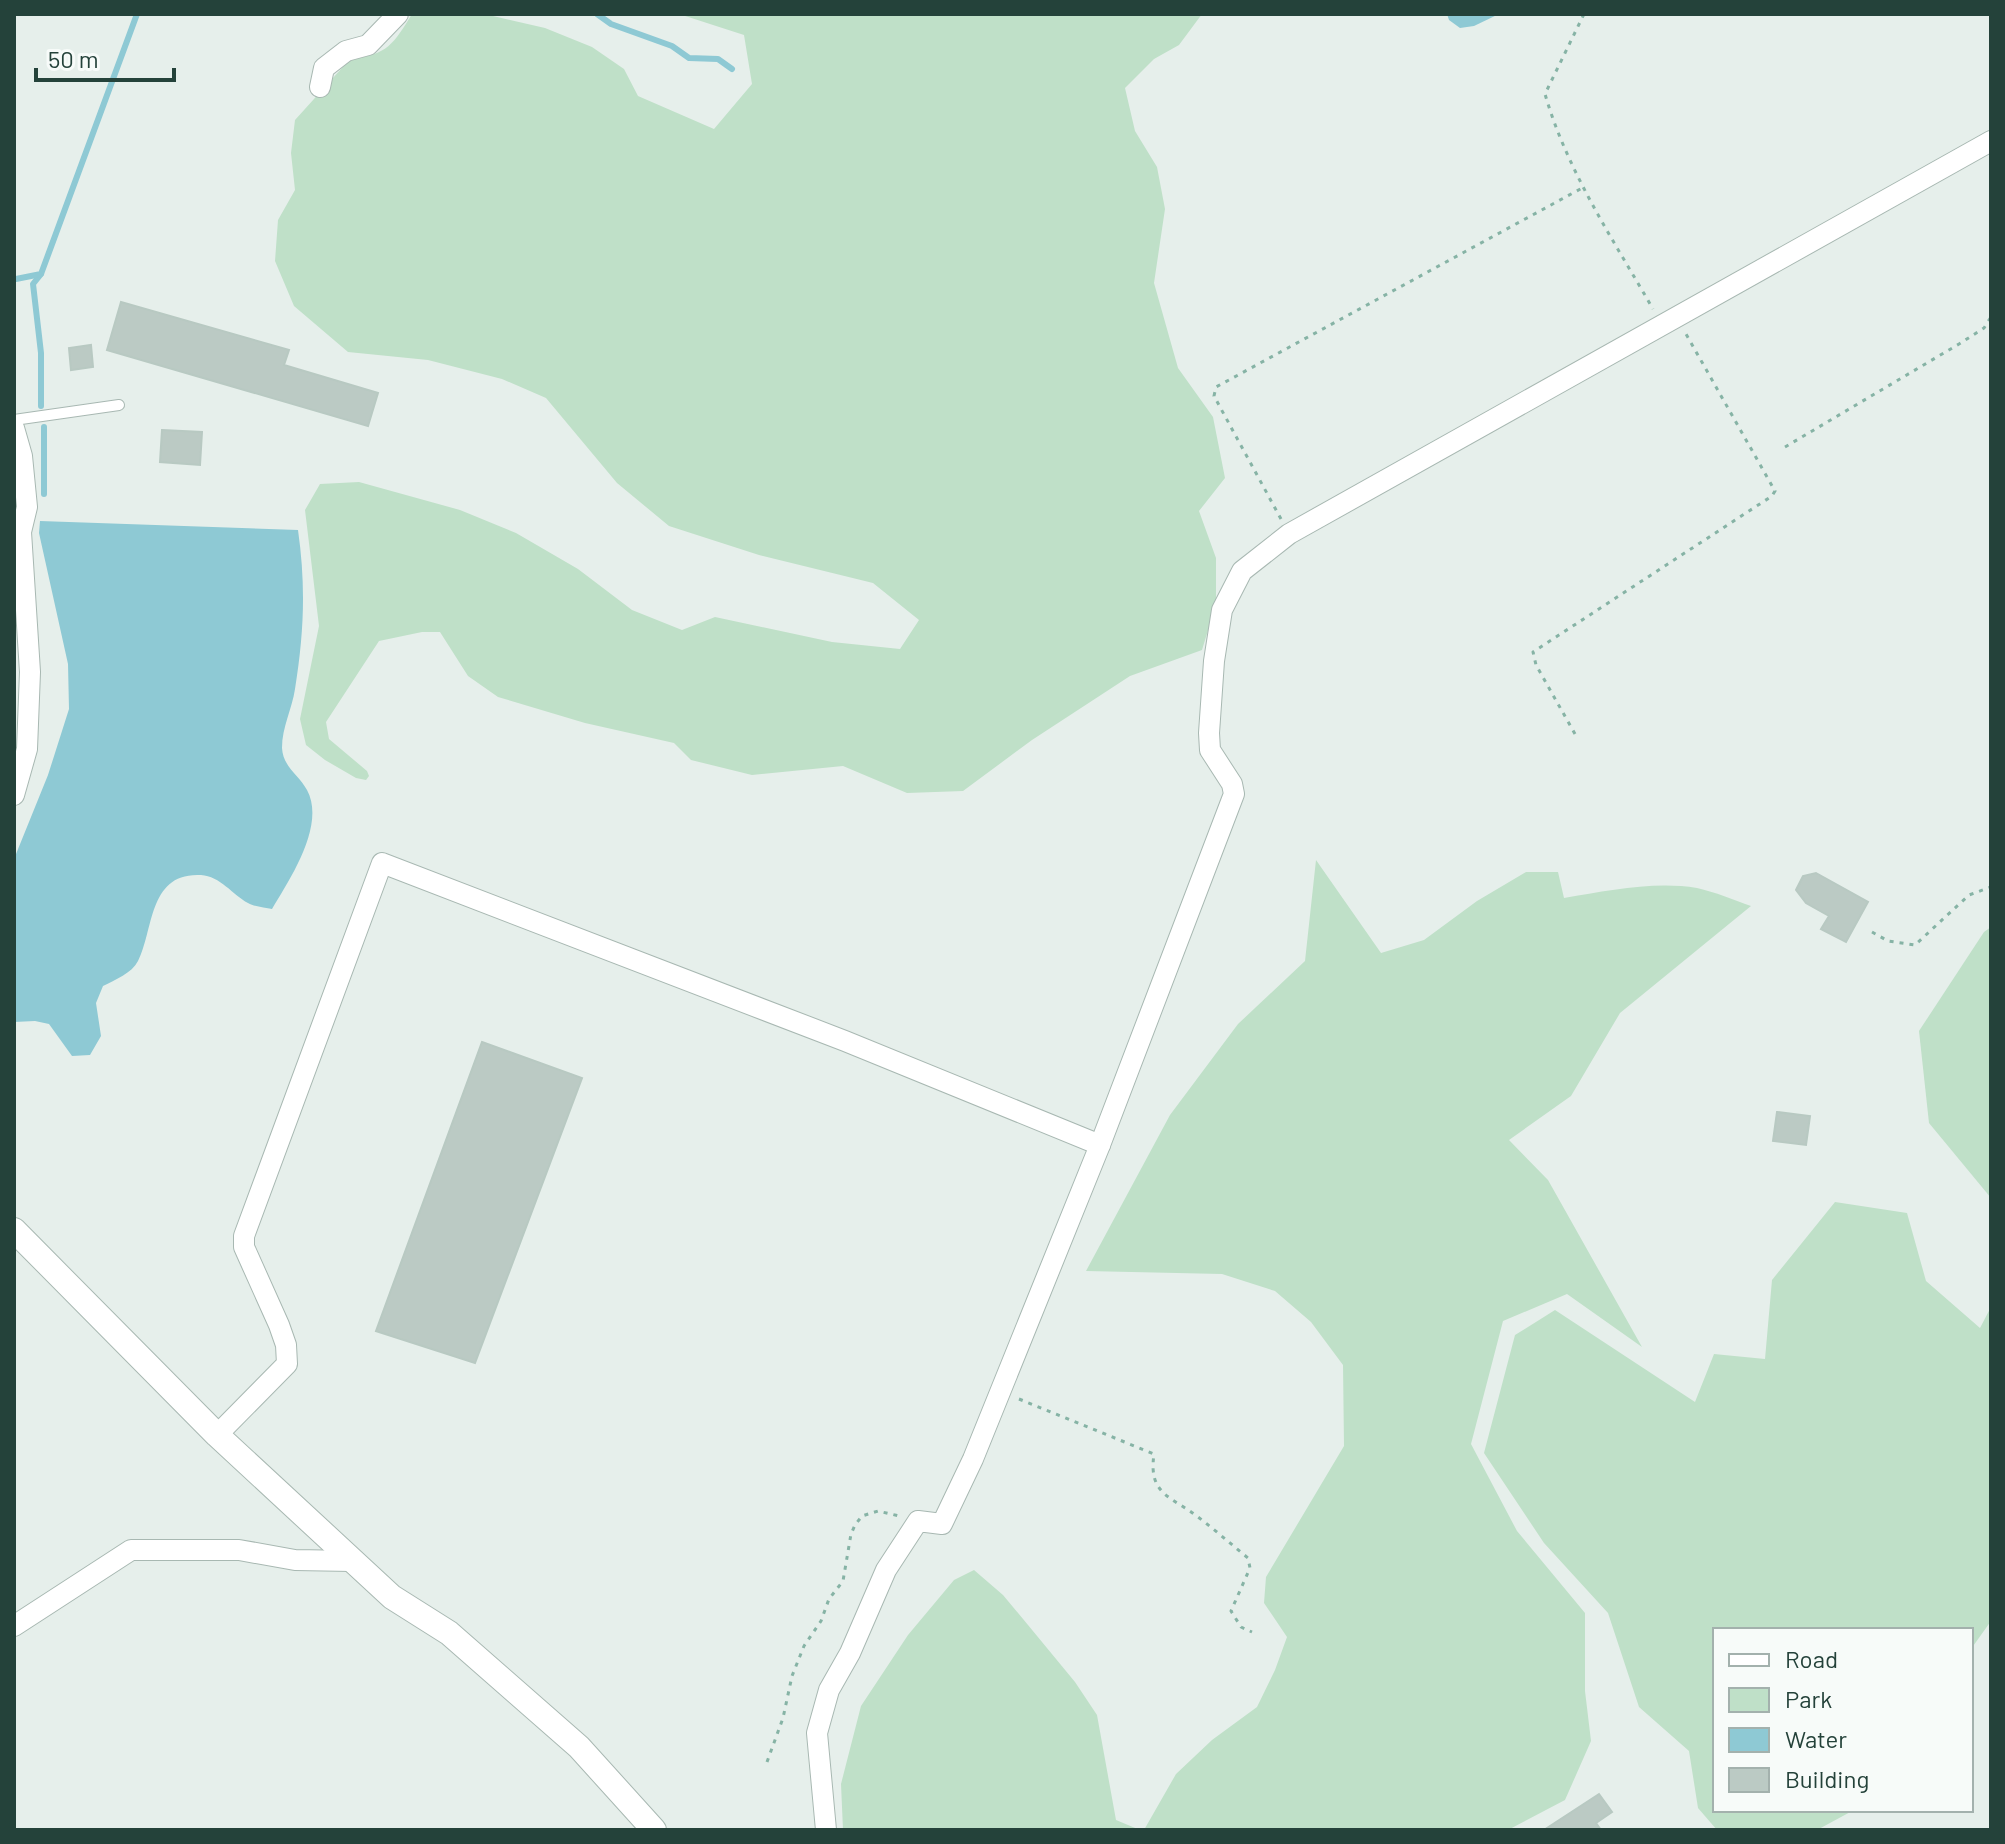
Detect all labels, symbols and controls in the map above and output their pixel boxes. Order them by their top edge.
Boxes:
scale bar [36,32,174,82]
text: 50 m [48,44,99,73]
legend [1713,1628,1973,1812]
text: Road [1785,1644,1838,1673]
text: Park [1785,1684,1832,1713]
text: Water [1785,1724,1847,1753]
text: Building [1785,1764,1869,1793]

